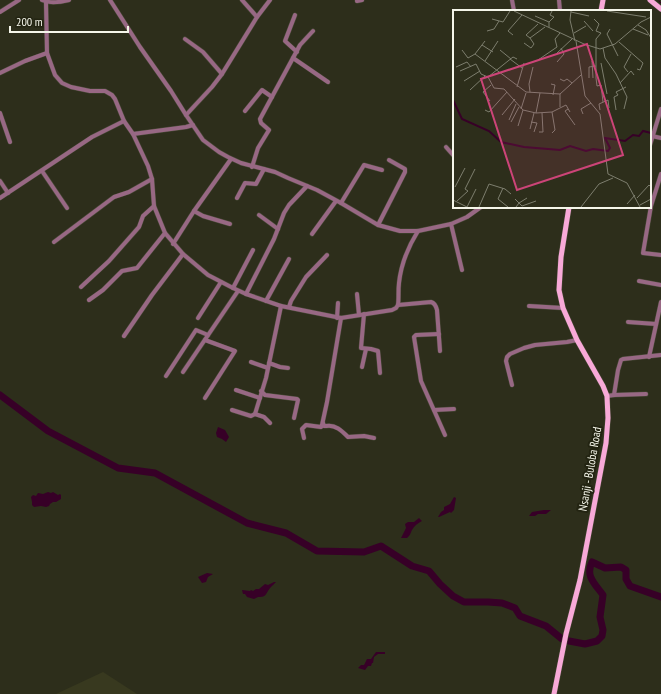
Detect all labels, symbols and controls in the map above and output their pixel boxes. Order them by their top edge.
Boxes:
scale bar [10,8,128,34]
inset map [453,10,651,208]
text: 200 m [16,14,43,29]
street label: Nsanji - Buloba Road [575,426,604,512]

